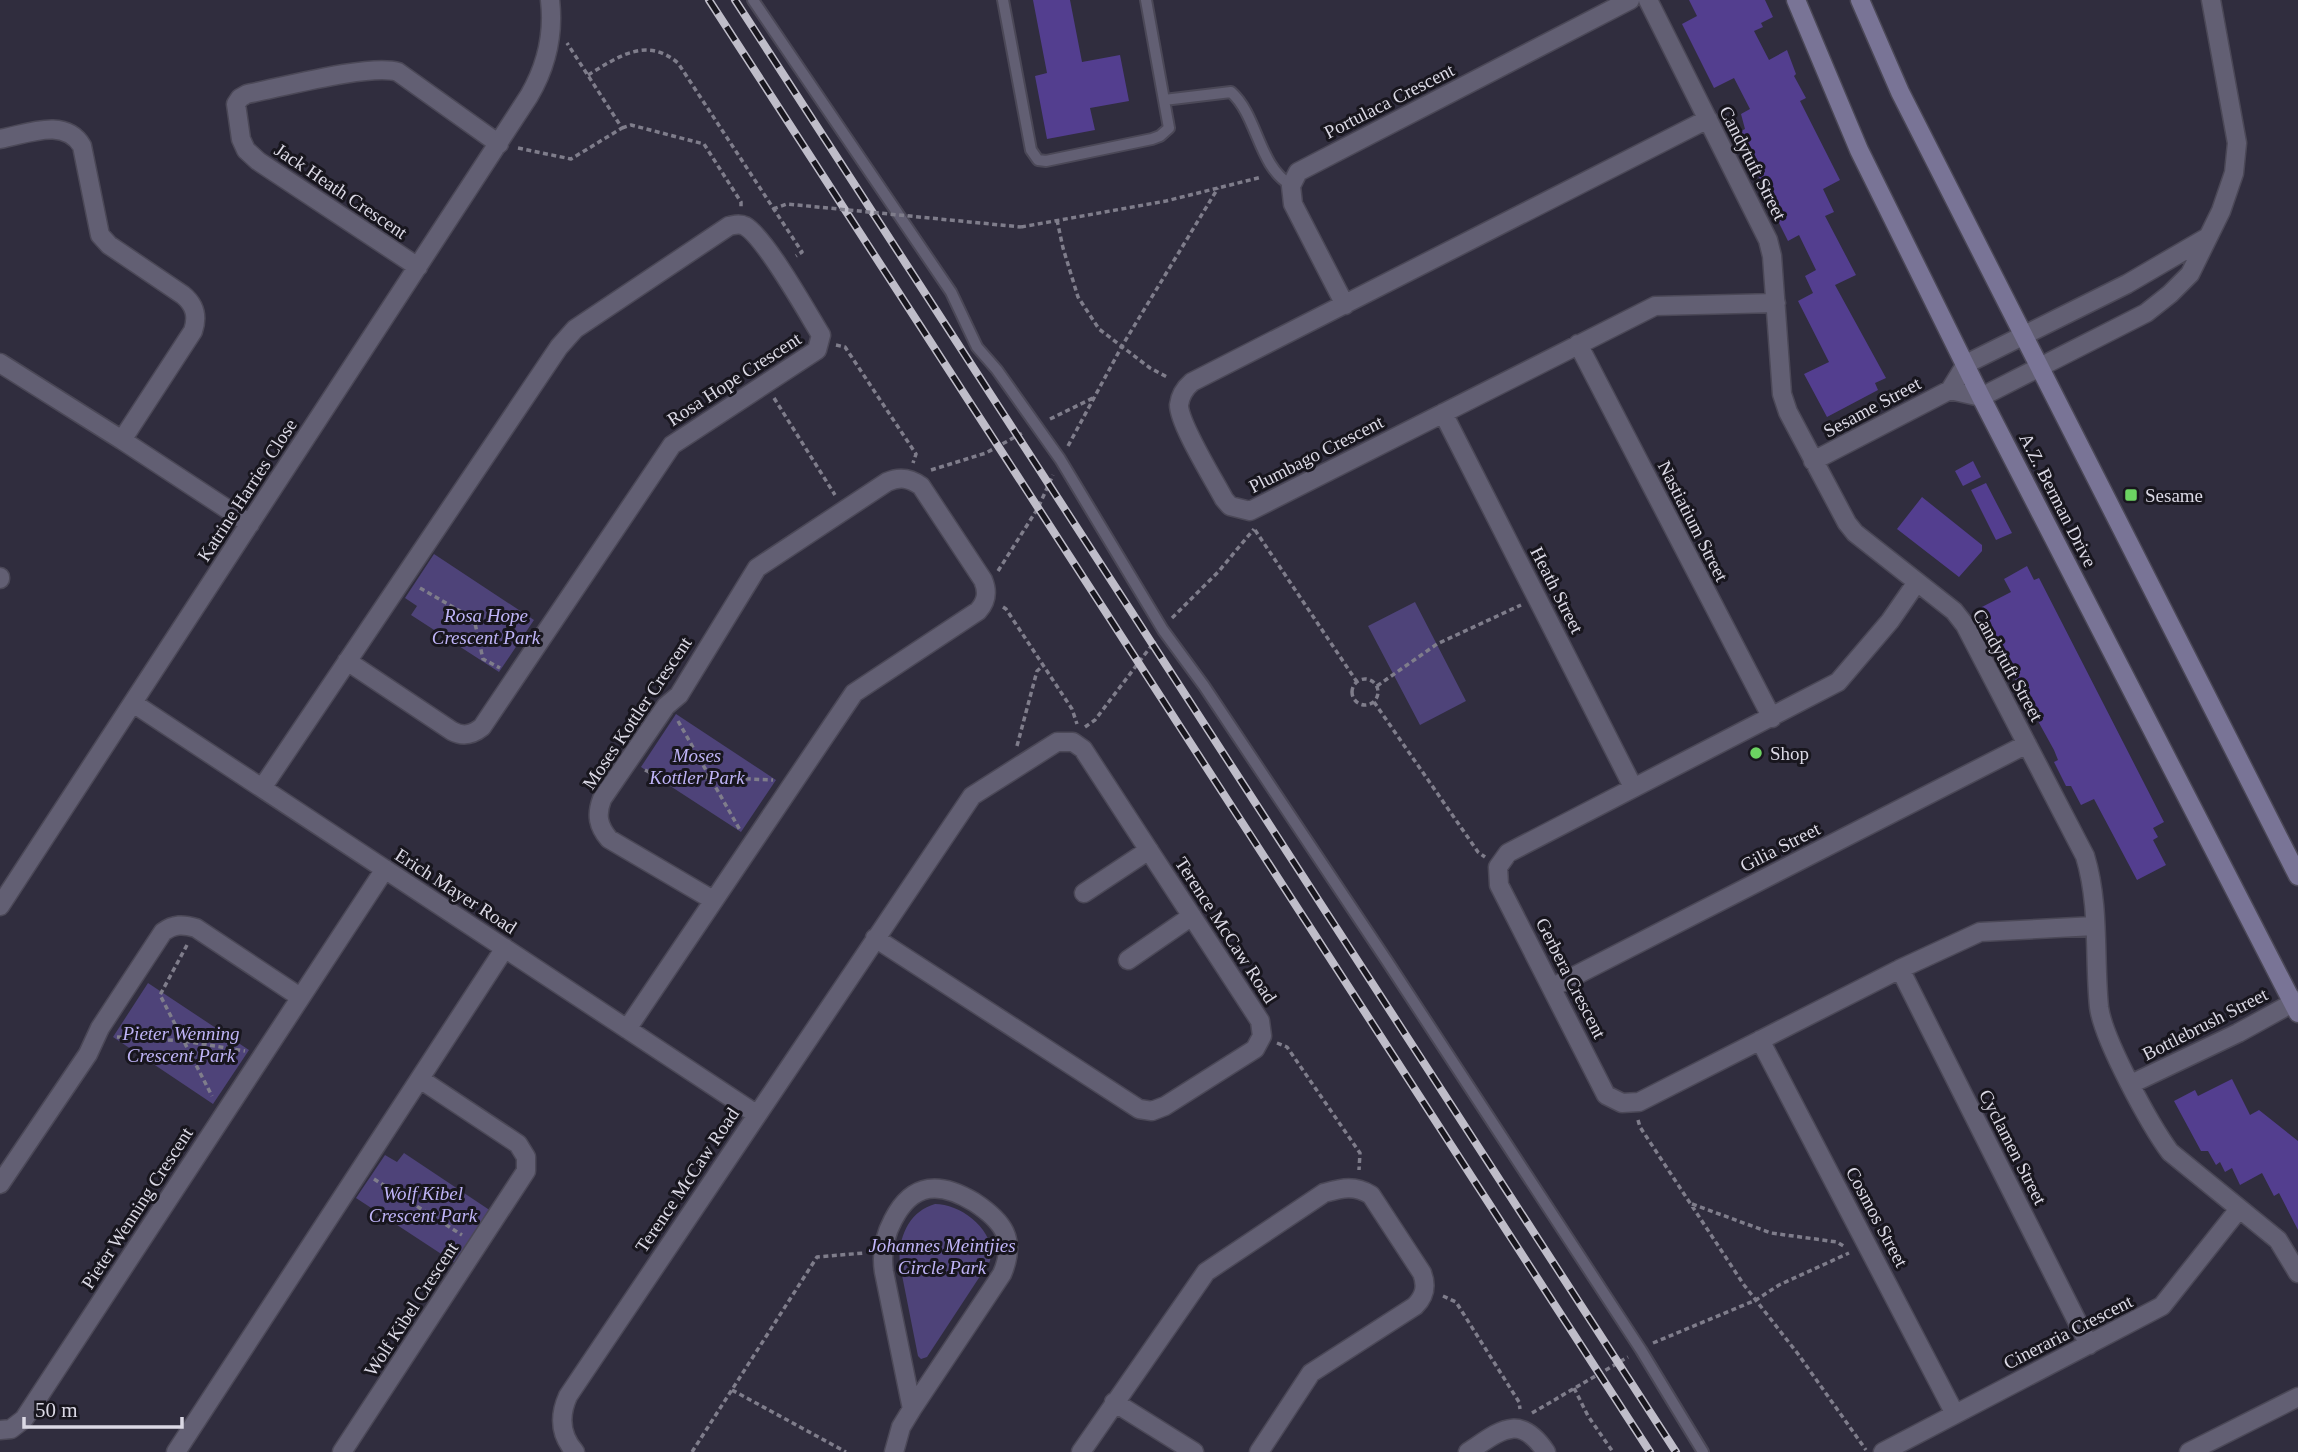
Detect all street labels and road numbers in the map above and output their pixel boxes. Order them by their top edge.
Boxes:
street label: Portulaca Crescent [1321,59,1458,143]
street label: Candytuft Street [1715,103,1791,224]
street label: Jack Heath Crescent [271,139,412,243]
street label: Rosa Hope Crescent [663,328,805,430]
street label: Sesame Street [1820,372,1925,441]
street label: Plumbago Crescent [1245,411,1387,497]
street label: Katrine Harries Close [193,415,301,565]
street label: A.Z. Berman Drive [2015,429,2101,571]
street label: Nastiatium Street [1654,457,1733,585]
street label: Heath Street [1526,543,1588,637]
street label: Candytuft Street [1969,605,2048,725]
street label: Moses Kottler Crescent [578,632,696,793]
street label: Gilia Street [1736,818,1824,876]
street label: Erich Mayer Road [391,844,521,938]
street label: Terence McCaw Road [1171,853,1281,1007]
street label: Gerbera Crescent [1532,914,1611,1042]
street label: Bottlebrush Street [2139,983,2272,1065]
street label: Cyclamen Street [1975,1086,2051,1209]
street label: Terence McCaw Road [631,1103,743,1256]
street label: Pieter Wenning Crescent [77,1123,197,1293]
street label: Cosmos Street [1842,1163,1913,1271]
street label: Wolf Kibel Crescent [360,1237,463,1380]
street label: Cineraria Crescent [2000,1290,2137,1374]

